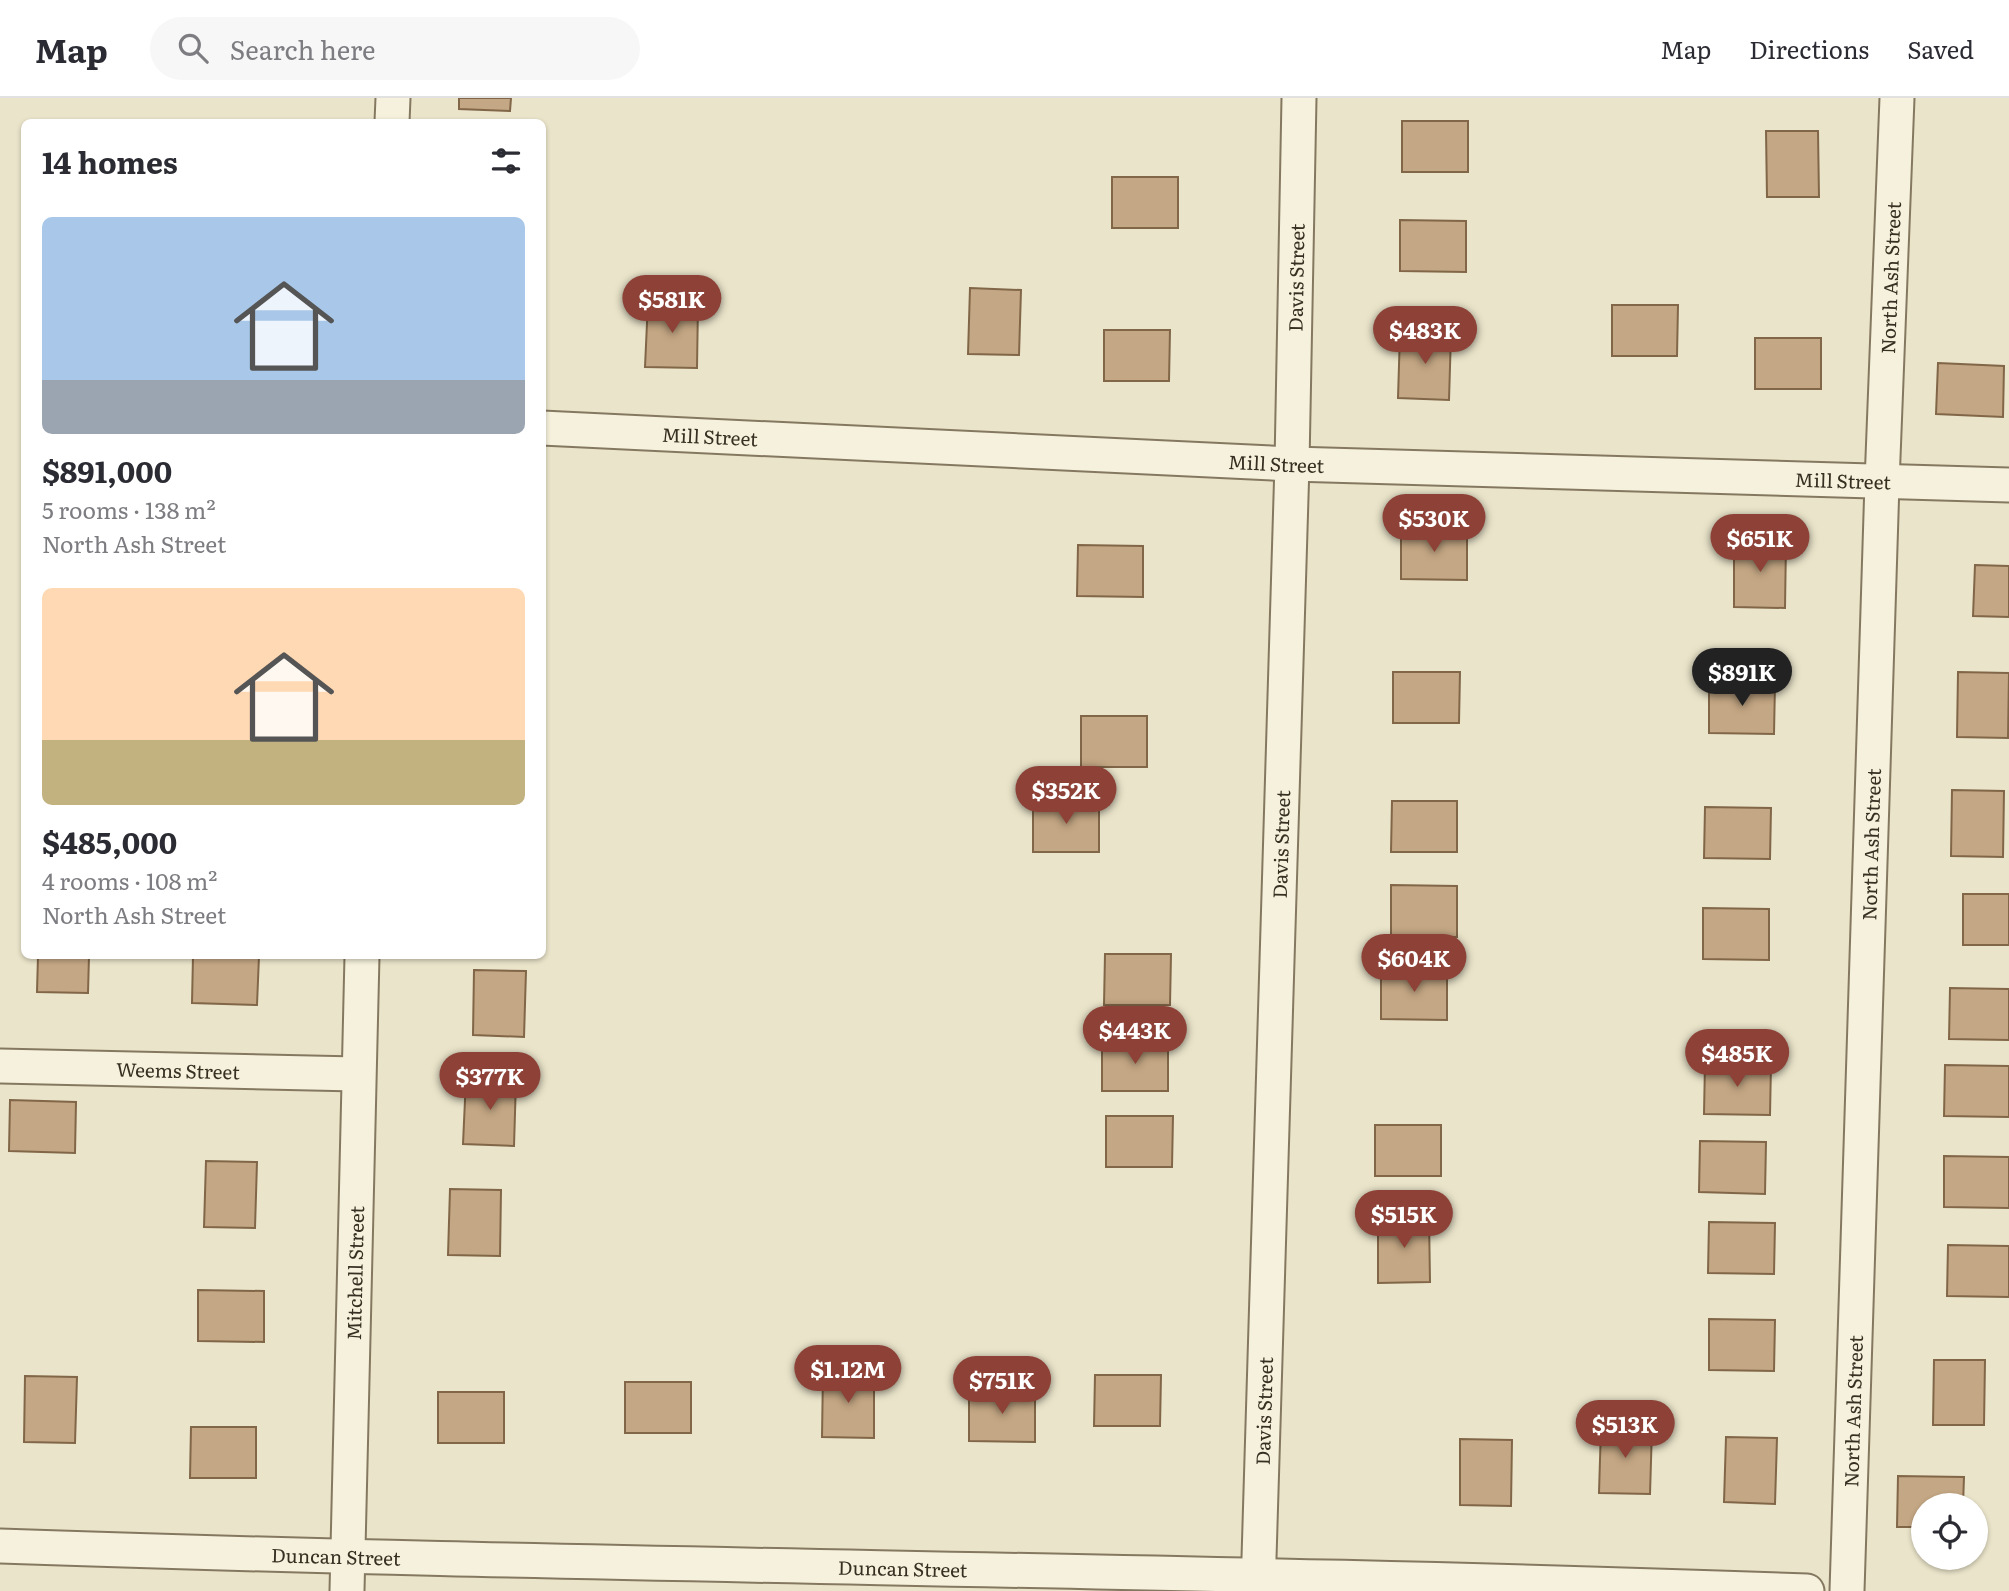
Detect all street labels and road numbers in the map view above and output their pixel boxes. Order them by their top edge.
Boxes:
street label: North Ash Street [1873,201,1907,354]
street label: Davis Street [1281,223,1311,332]
street label: Mill Street [661,420,759,452]
street label: Mill Street [1227,447,1325,479]
street label: Mill Street [1794,465,1892,496]
street label: North Ash Street [1854,767,1887,921]
street label: Davis Street [1265,789,1296,899]
street label: Weems Street [116,1055,240,1085]
street label: Mitchell Street [339,1205,370,1341]
street label: North Ash Street [1836,1334,1869,1488]
street label: Davis Street [1248,1356,1279,1466]
street label: Duncan Street [271,1540,401,1572]
street label: Duncan Street [838,1553,968,1583]

